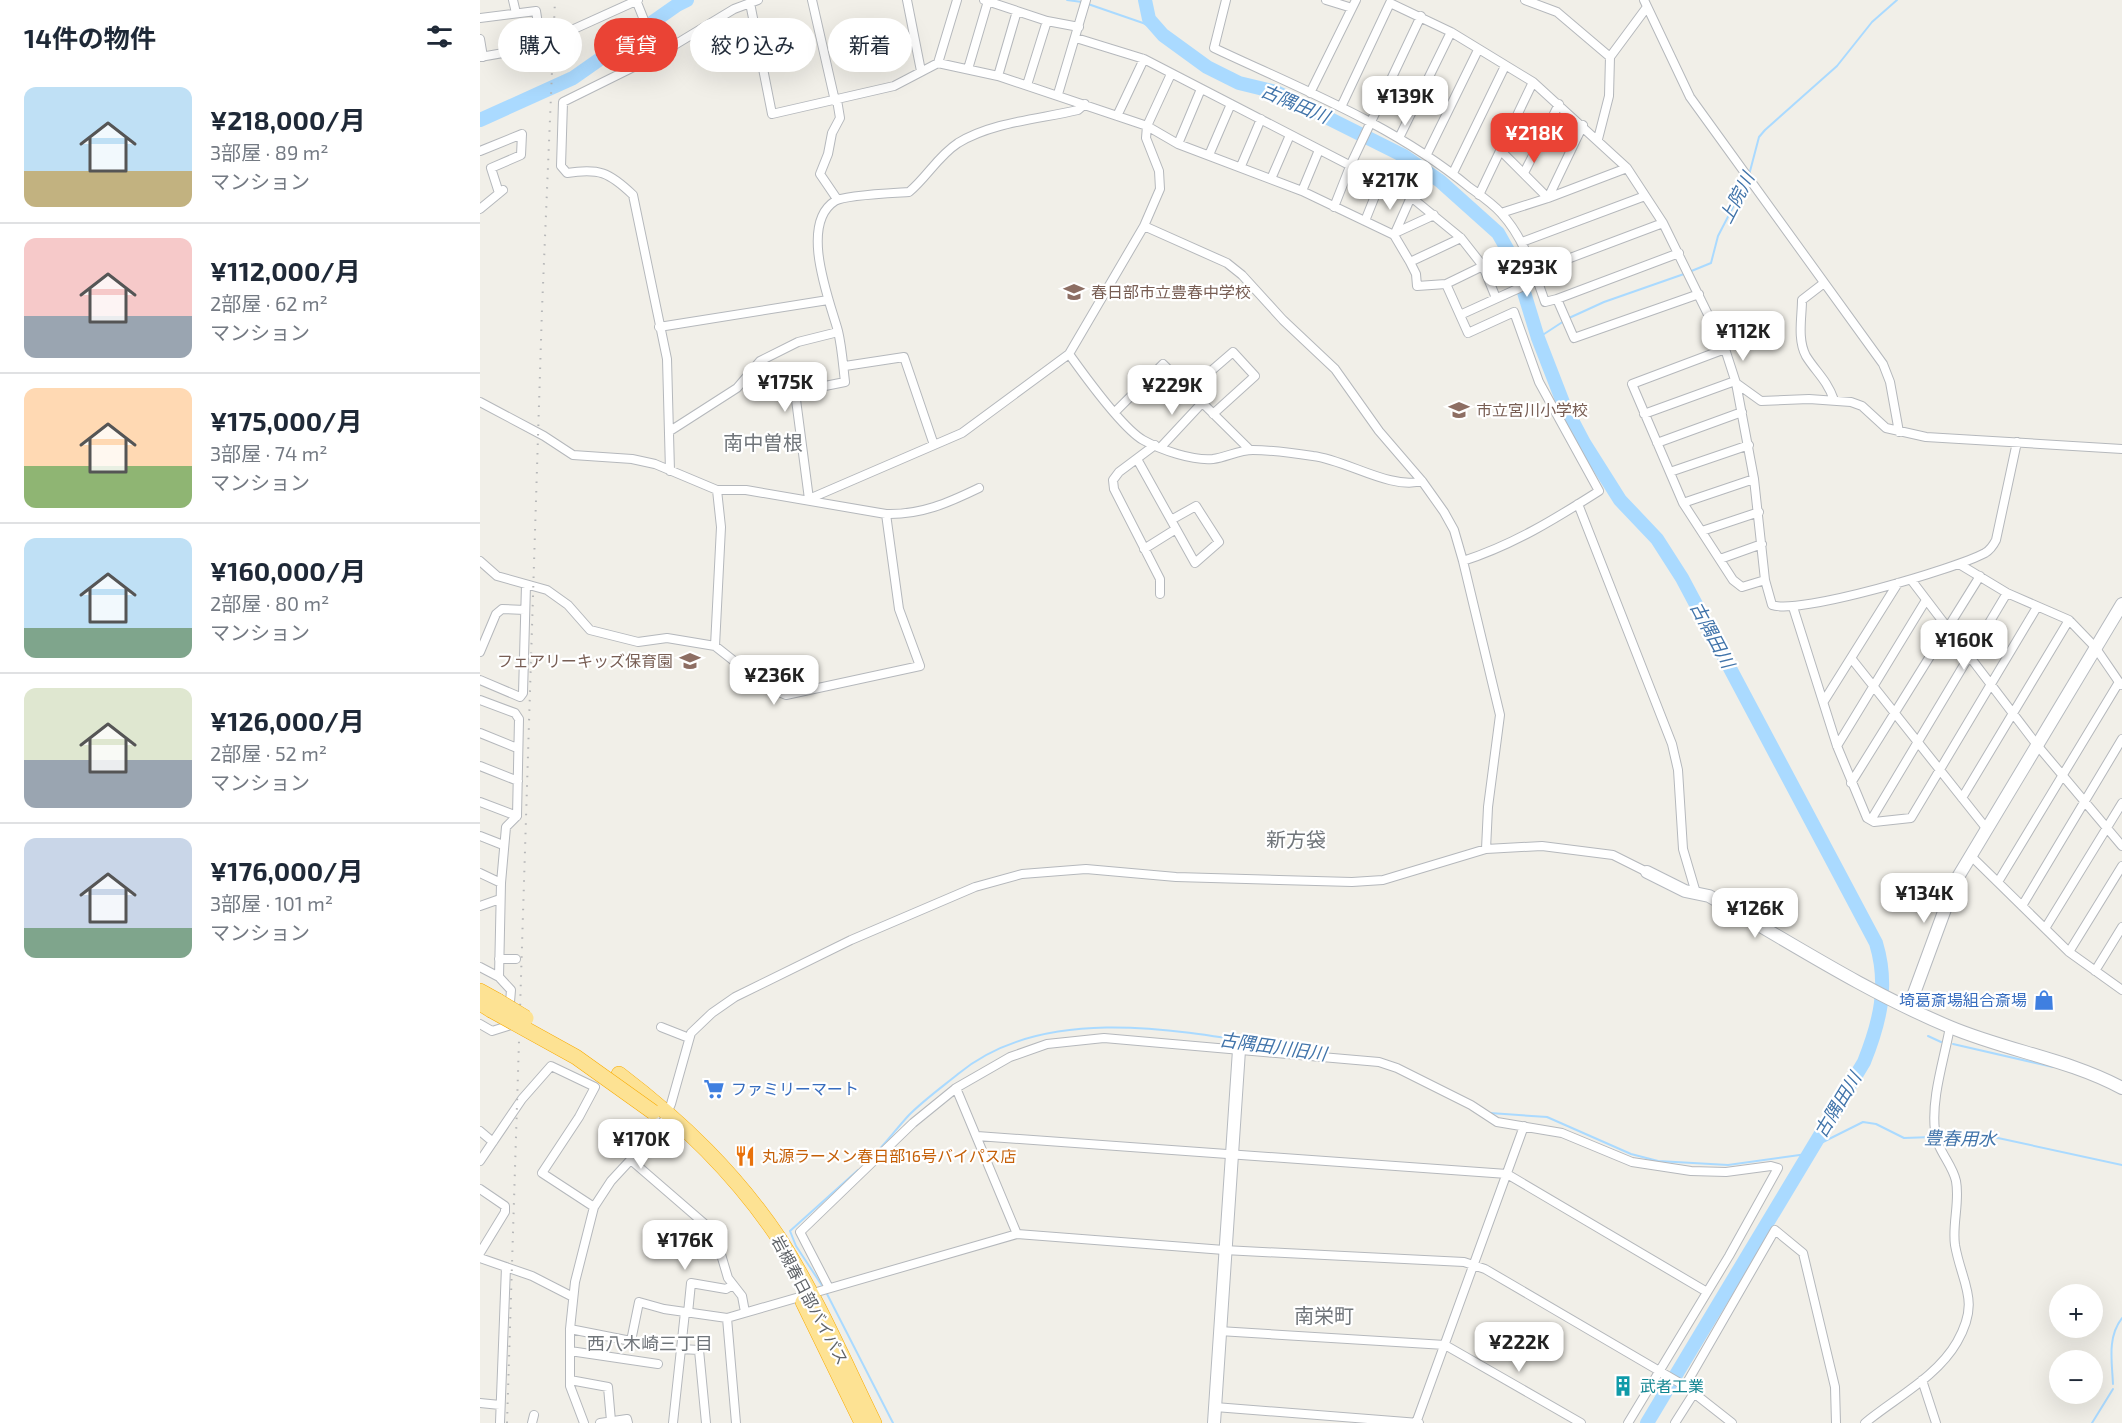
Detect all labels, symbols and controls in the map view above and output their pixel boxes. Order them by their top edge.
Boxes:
chip: 購入 [498,18,582,72]
chip: 賃貸 [594,18,678,72]
chip: 絞り込み [690,18,816,72]
chip: 新着 [828,18,912,72]
icon: filters [423,20,456,53]
text: 14件の物件 [24,22,156,53]
pin: ¥139K [1363,76,1447,127]
water label: 古隅田川 [1258,79,1335,128]
text: ¥139K [1376,83,1434,107]
text: ¥218,000/月 [210,104,366,135]
icon: home [72,111,144,183]
pin: ¥218K [1492,113,1576,164]
text: ¥218K [1505,120,1563,144]
text: 3部屋 · 89 m² [210,140,329,164]
pin: ¥217K [1348,160,1432,211]
text: ¥217K [1362,167,1418,191]
water label: 上院川 [1714,167,1759,227]
text: マンション [210,169,310,193]
pin: ¥293K [1485,247,1569,298]
text: ¥293K [1497,254,1557,278]
text: ¥112,000/月 [210,255,361,286]
icon: home [72,262,144,334]
school or university icon: 春日部市立豊春中学校 [1062,280,1086,304]
place label: 春日部市立豊春中学校 [1091,282,1251,301]
text: 2部屋 · 62 m² [210,291,328,315]
pin: ¥112K [1701,311,1785,362]
text: ¥112K [1716,318,1770,342]
text: マンション [210,320,310,344]
pin: ¥175K [743,362,827,413]
pin: ¥229K [1130,365,1214,416]
text: ¥175K [757,369,813,393]
text: ¥229K [1142,372,1203,396]
school or university icon: 市立宮川小学校 [1447,398,1471,422]
place label: 市立宮川小学校 [1476,400,1588,419]
text: ¥175,000/月 [210,405,362,436]
icon: home [72,412,144,484]
district label: 南中曽根 [723,430,803,454]
text: 3部屋 · 74 m² [210,441,328,465]
text: マンション [210,470,310,494]
text: ¥160,000/月 [210,555,366,586]
icon: home [72,562,144,634]
text: 2部屋 · 80 m² [210,591,329,615]
water label: 古隅田川 [1686,598,1740,673]
text: マンション [210,620,310,644]
pin: ¥160K [1922,620,2006,671]
text: ¥160K [1934,627,1994,651]
school or university icon: フェアリーキッズ保育園 [678,649,702,673]
place label: フェアリーキッズ保育園 [497,651,673,670]
pin: ¥236K [732,655,816,706]
text: ¥236K [744,662,804,686]
text: ¥126,000/月 [210,705,365,736]
icon: home [72,712,144,784]
text: 2部屋 · 52 m² [210,741,327,765]
text: マンション [210,770,310,794]
district label: 新方袋 [1266,827,1326,851]
text: ¥176,000/月 [210,855,363,886]
icon: home [72,862,144,934]
pin: ¥134K [1882,873,1966,924]
text: ¥134K [1895,880,1953,904]
pin: ¥126K [1713,888,1797,939]
text: 3部屋 · 101 m² [210,891,333,915]
text: ¥126K [1726,895,1784,919]
text: マンション [210,920,310,944]
shop icon: 埼葛斎場組合斎場 [2032,988,2056,1012]
place label: 埼葛斎場組合斎場 [1899,990,2027,1009]
water label: 古隅田川旧川 [1218,1028,1330,1065]
water label: 古隅田川 [1809,1066,1866,1141]
supermarket icon: ファミリーマート [702,1077,726,1101]
place label: ファミリーマート [731,1079,859,1098]
pin: ¥170K [599,1119,683,1170]
text: ¥170K [612,1126,670,1150]
water label: 豊春用水 [1924,1126,1998,1150]
restaurant icon: 丸源ラーメン春日部16号バイパス店 [733,1144,757,1168]
place label: 丸源ラーメン春日部16号バイパス店 [762,1146,1017,1165]
pin: ¥176K [643,1220,727,1271]
text: ¥176K [657,1227,713,1251]
street label: 岩槻春日部バイパス [768,1232,853,1368]
map controls [2049,1284,2103,1404]
button: + [2049,1284,2103,1338]
district label: 南栄町 [1294,1303,1354,1327]
pin: ¥222K [1477,1322,1561,1373]
text: ¥222K [1489,1329,1549,1353]
district label: 西八木崎三丁目 [587,1332,713,1354]
button: − [2049,1350,2103,1404]
building icon: 武者工業 [1611,1374,1635,1398]
place label: 武者工業 [1640,1376,1704,1395]

